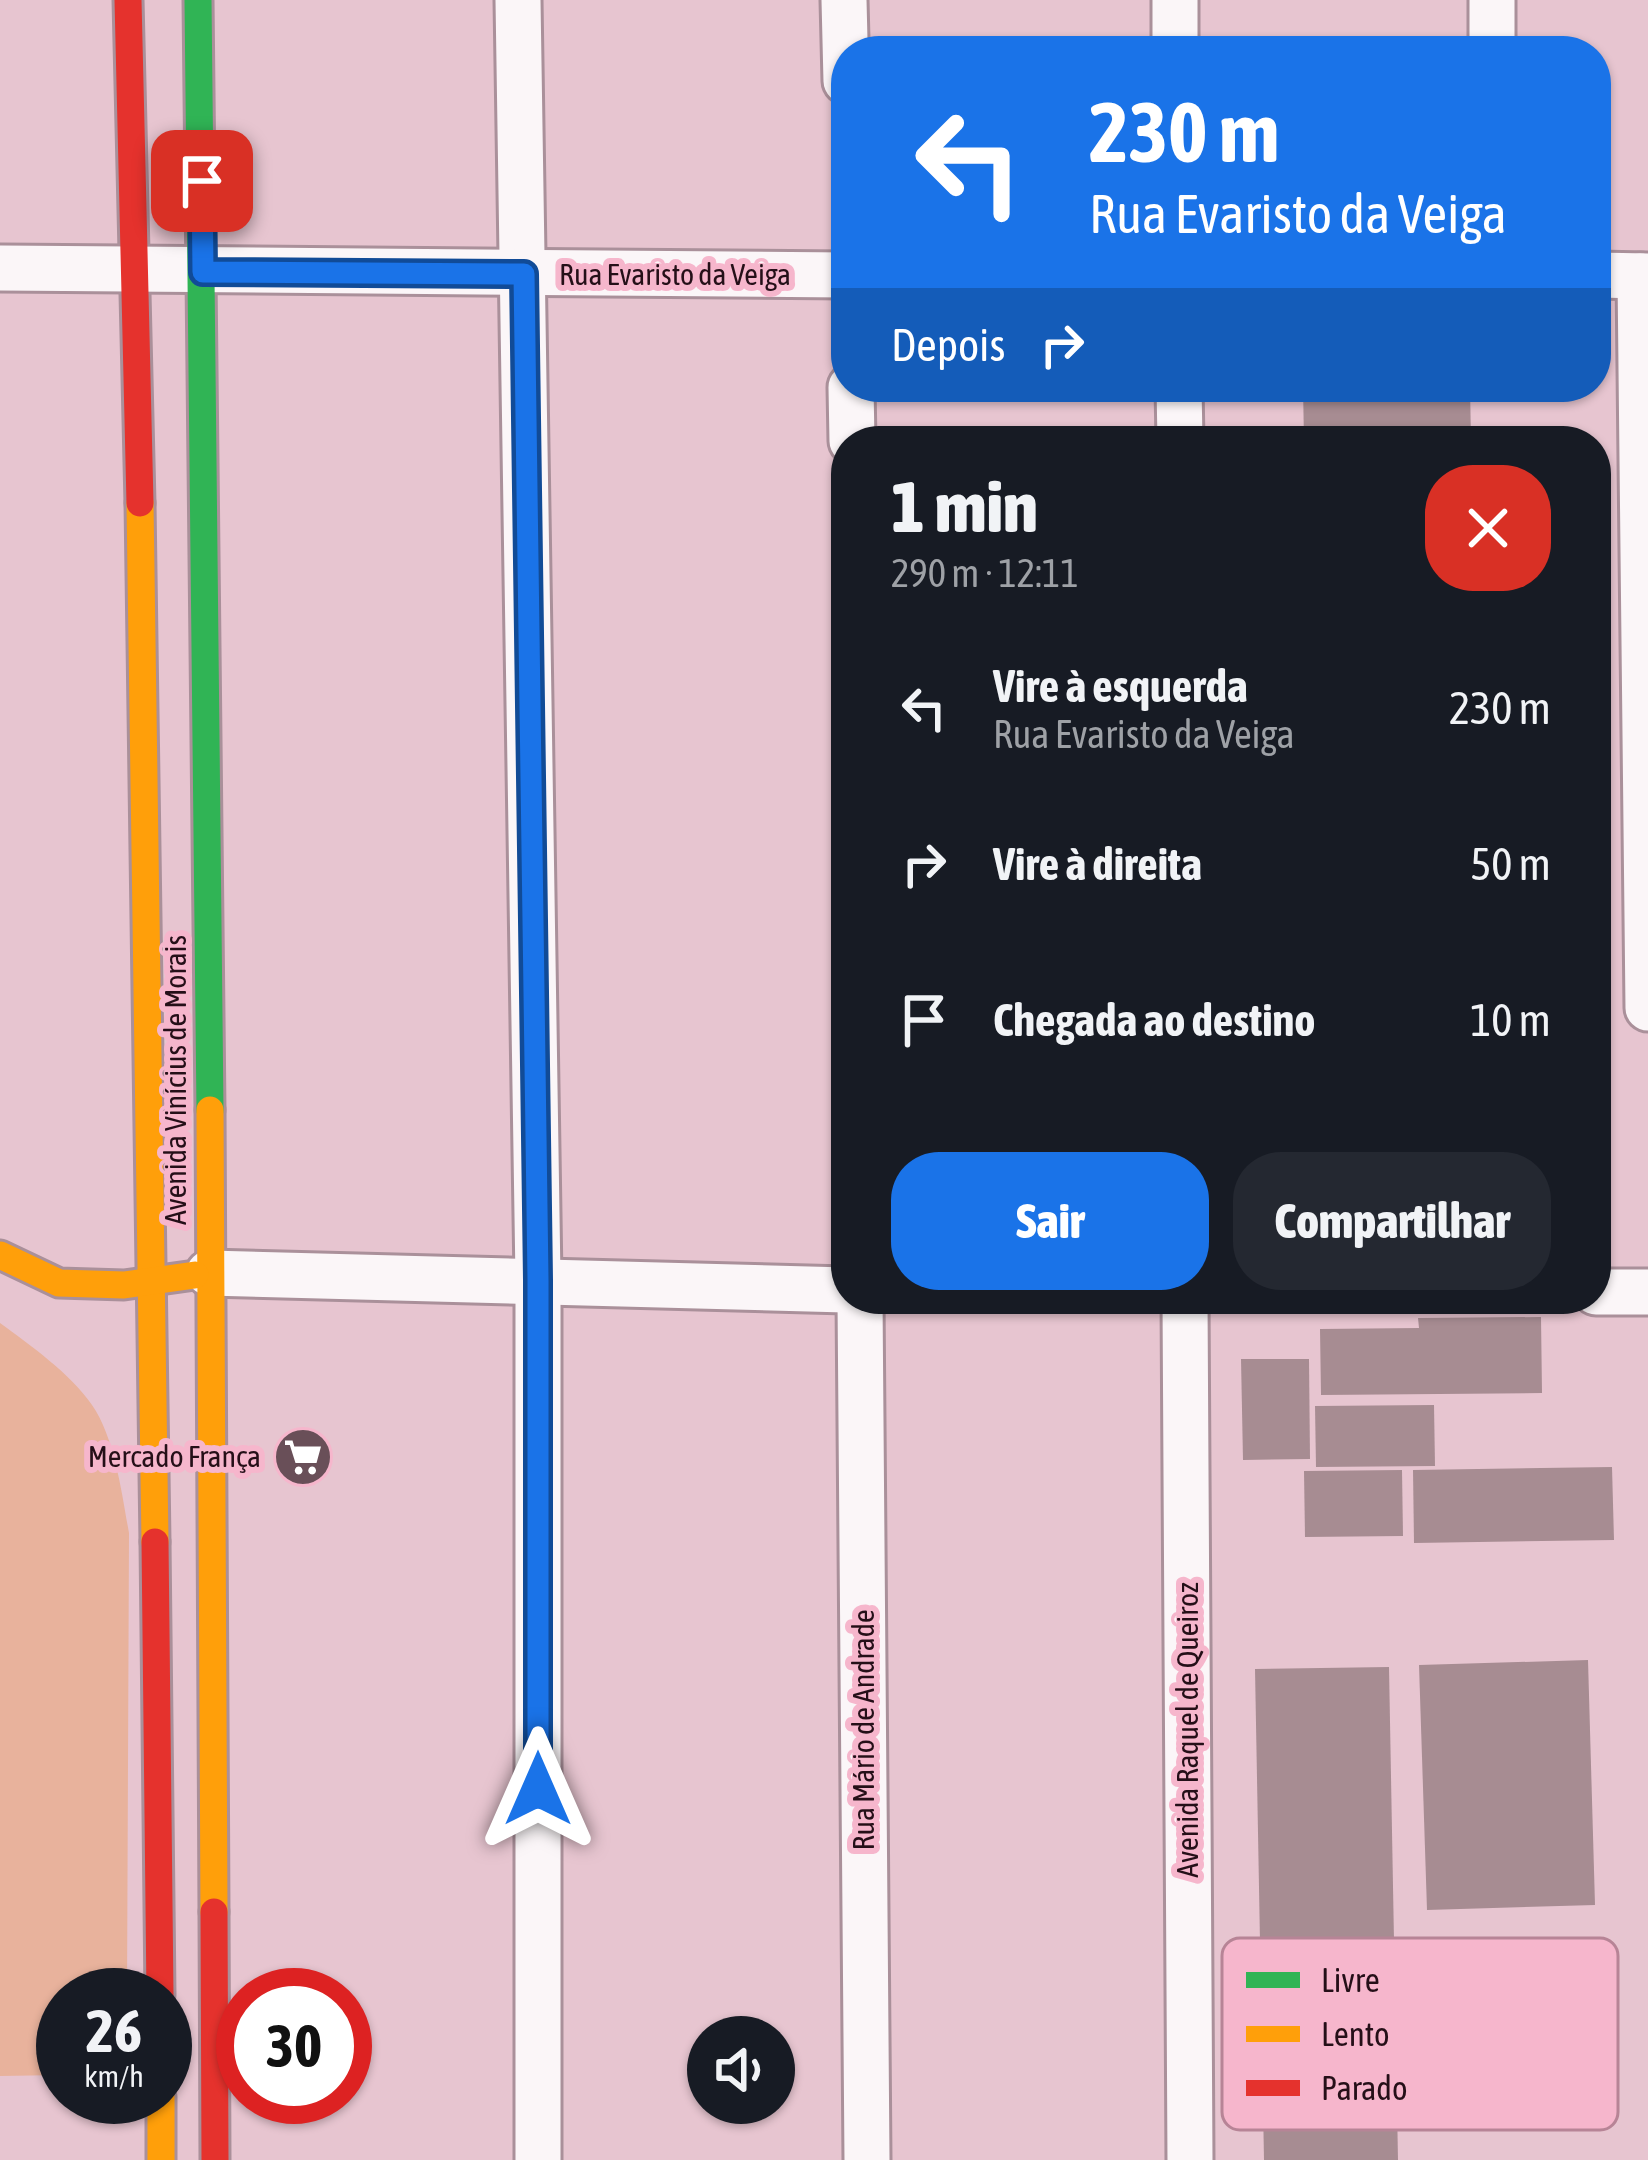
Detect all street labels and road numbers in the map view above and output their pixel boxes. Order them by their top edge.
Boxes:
street label: Rua Evaristo da Veiga [559,257,791,291]
street label: Avenida Vinícius de Morais [158,935,192,1225]
street label: Avenida Raquel de Queiroz [1170,1582,1204,1878]
street label: Rua Mário de Andrade [846,1609,880,1851]

